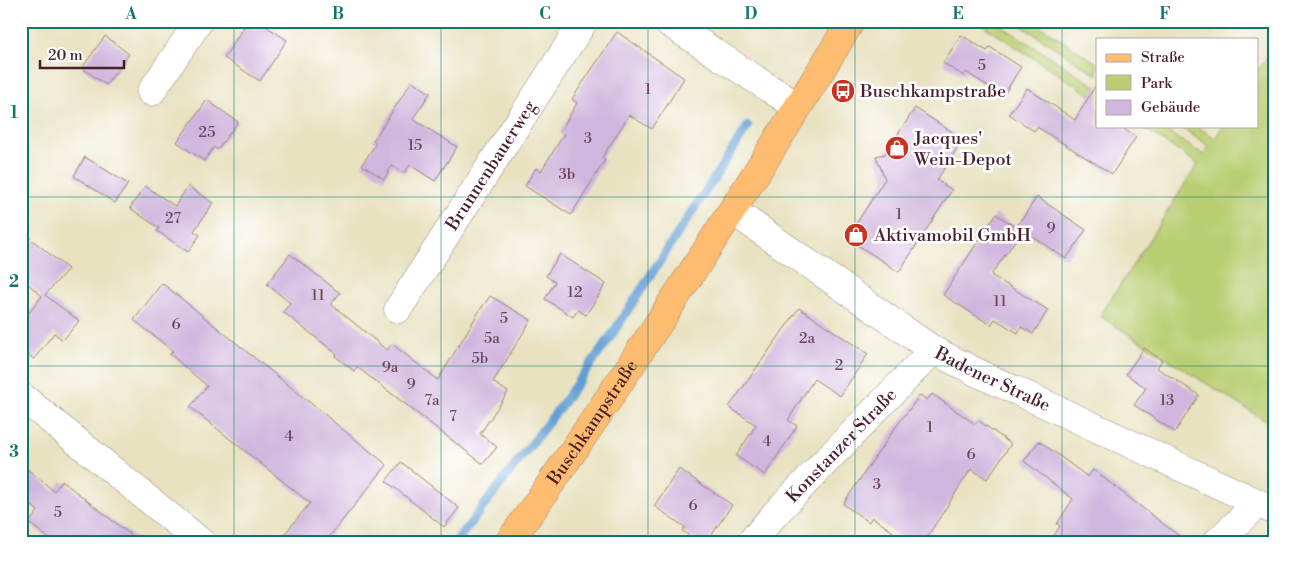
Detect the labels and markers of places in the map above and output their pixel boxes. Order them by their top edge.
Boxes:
bus stop icon: Buschkampstraße [830,78,856,104]
place label: Buschkampstraße [859,80,1006,103]
place label: Jacques' Wein-Depot [913,127,1012,171]
shop icon: Jacques' Wein-Depot [884,135,910,161]
shop icon: Aktivamobil GmbH [843,222,869,248]
place label: Aktivamobil GmbH [873,224,1031,247]

